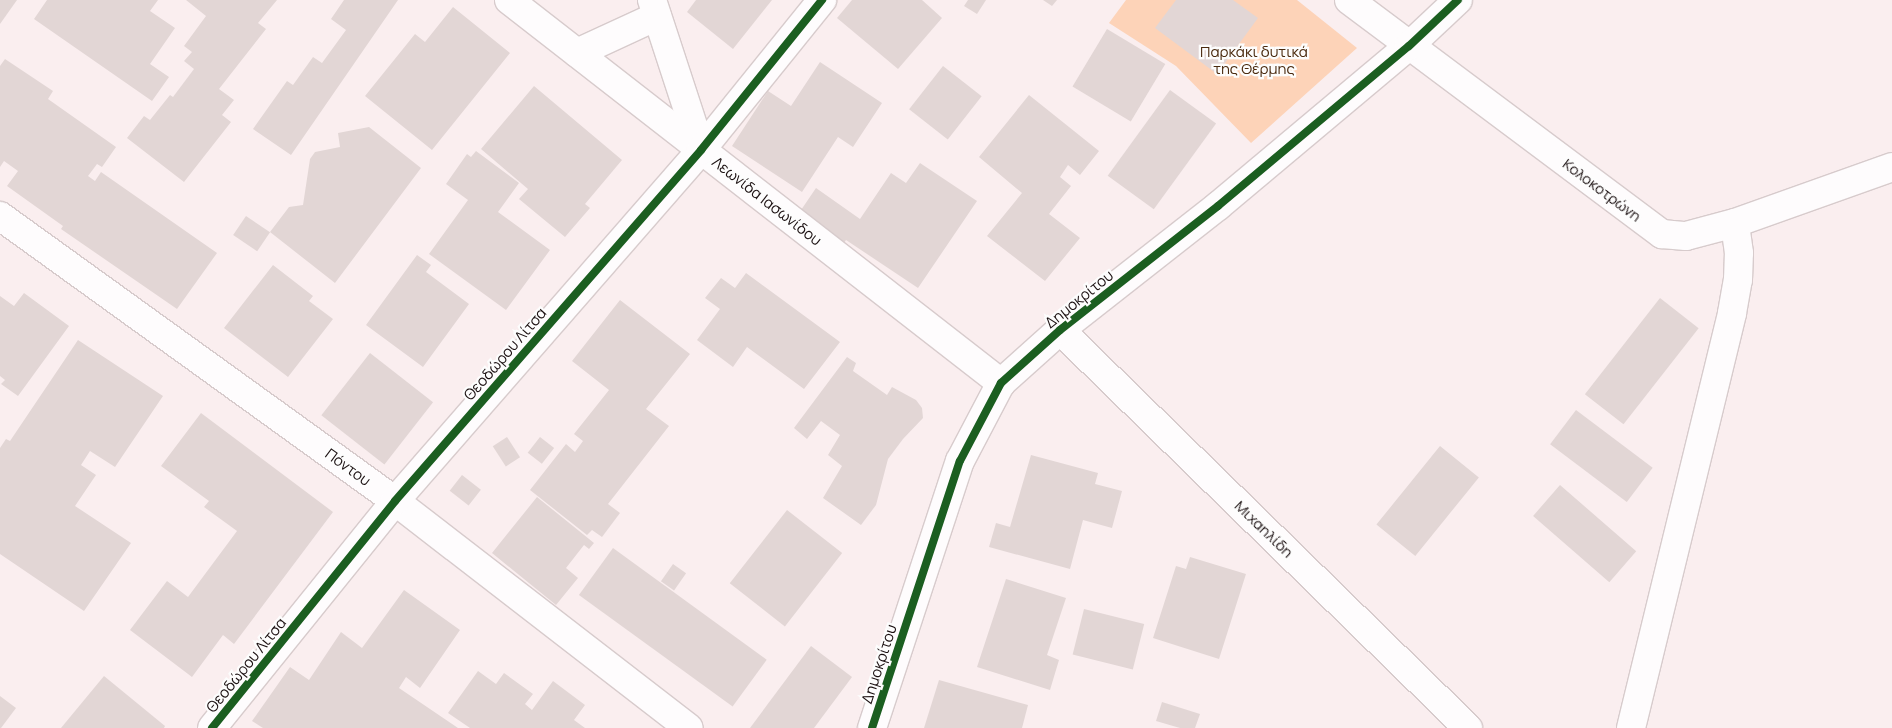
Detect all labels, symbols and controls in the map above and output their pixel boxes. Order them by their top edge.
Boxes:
park label: Παρκάκι δυτικά της Θέρμης [1200,42,1308,77]
street label: Λεωνίδα Ιασωνίδου [709,153,825,249]
street label: Κολοκοτρώνη [1559,155,1645,225]
street label: Δημοκρίτου [1041,266,1117,332]
street label: Θεοδώρου Λίτσα [460,304,550,404]
street label: Πόντου [322,445,374,489]
street label: Μιχαηλίδη [1231,497,1297,561]
street label: Θεοδώρου Λίτσα [202,614,290,716]
street label: Δημοκρίτου [858,622,900,706]

